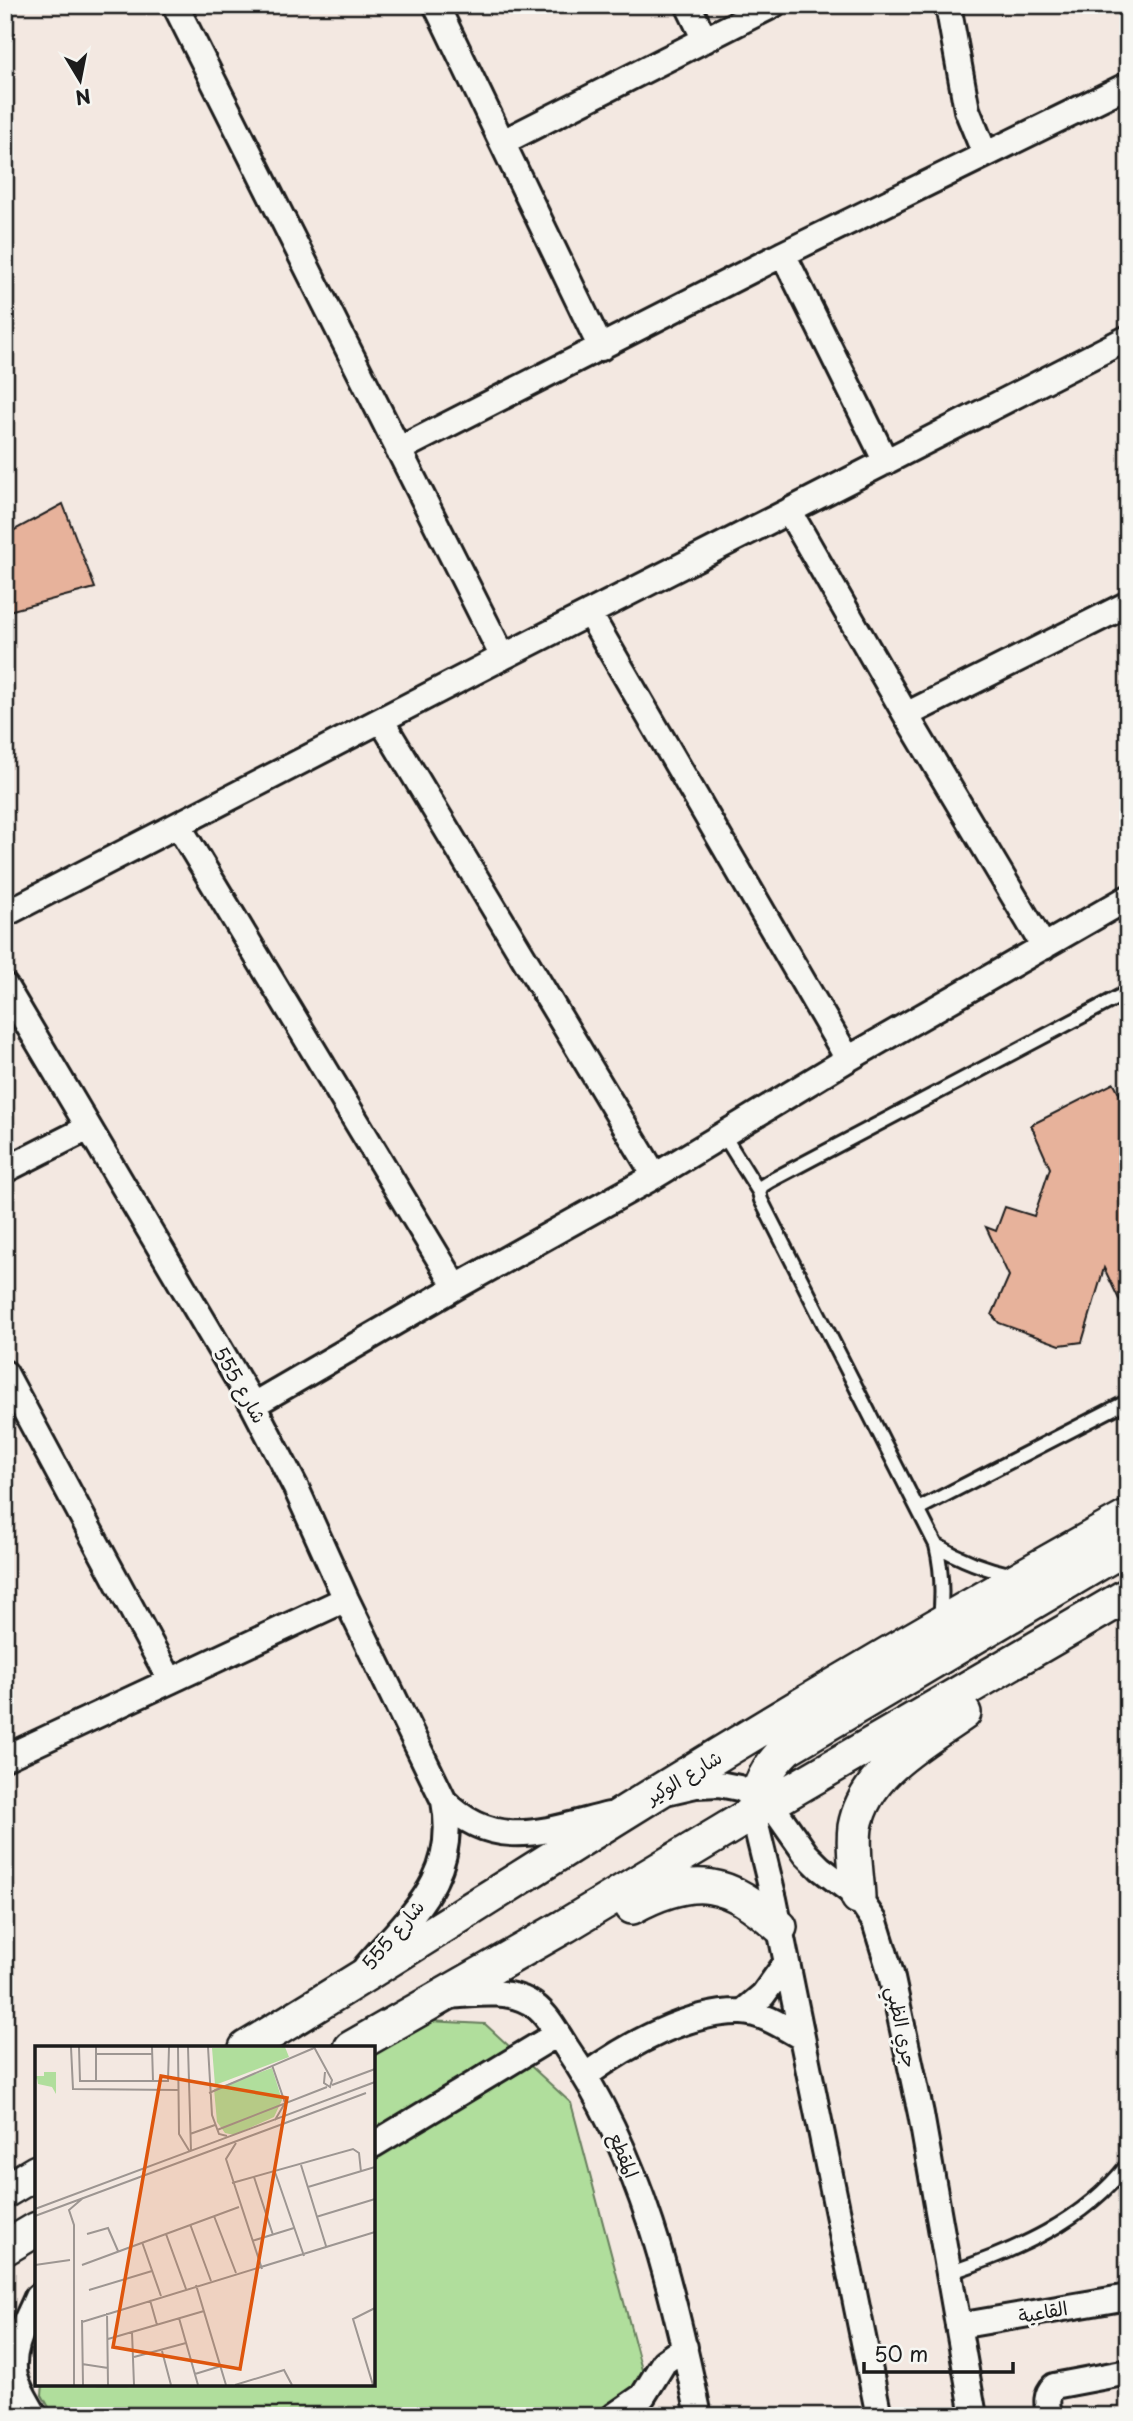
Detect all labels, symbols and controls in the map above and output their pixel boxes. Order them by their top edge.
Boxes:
north arrow [46,46,116,116]
text: N [73,83,93,113]
street label: شارع 555 [207,1341,274,1428]
street label: شارع الوكير [639,1743,727,1812]
street label: شارع 555 [354,1893,431,1976]
street label: جري الظبي [877,1983,925,2071]
inset map [35,2046,374,2386]
street label: المقطع [602,2128,647,2182]
street label: القاعية [1016,2293,1070,2329]
scale bar [864,2330,1012,2374]
text: 50 m [874,2337,928,2369]

